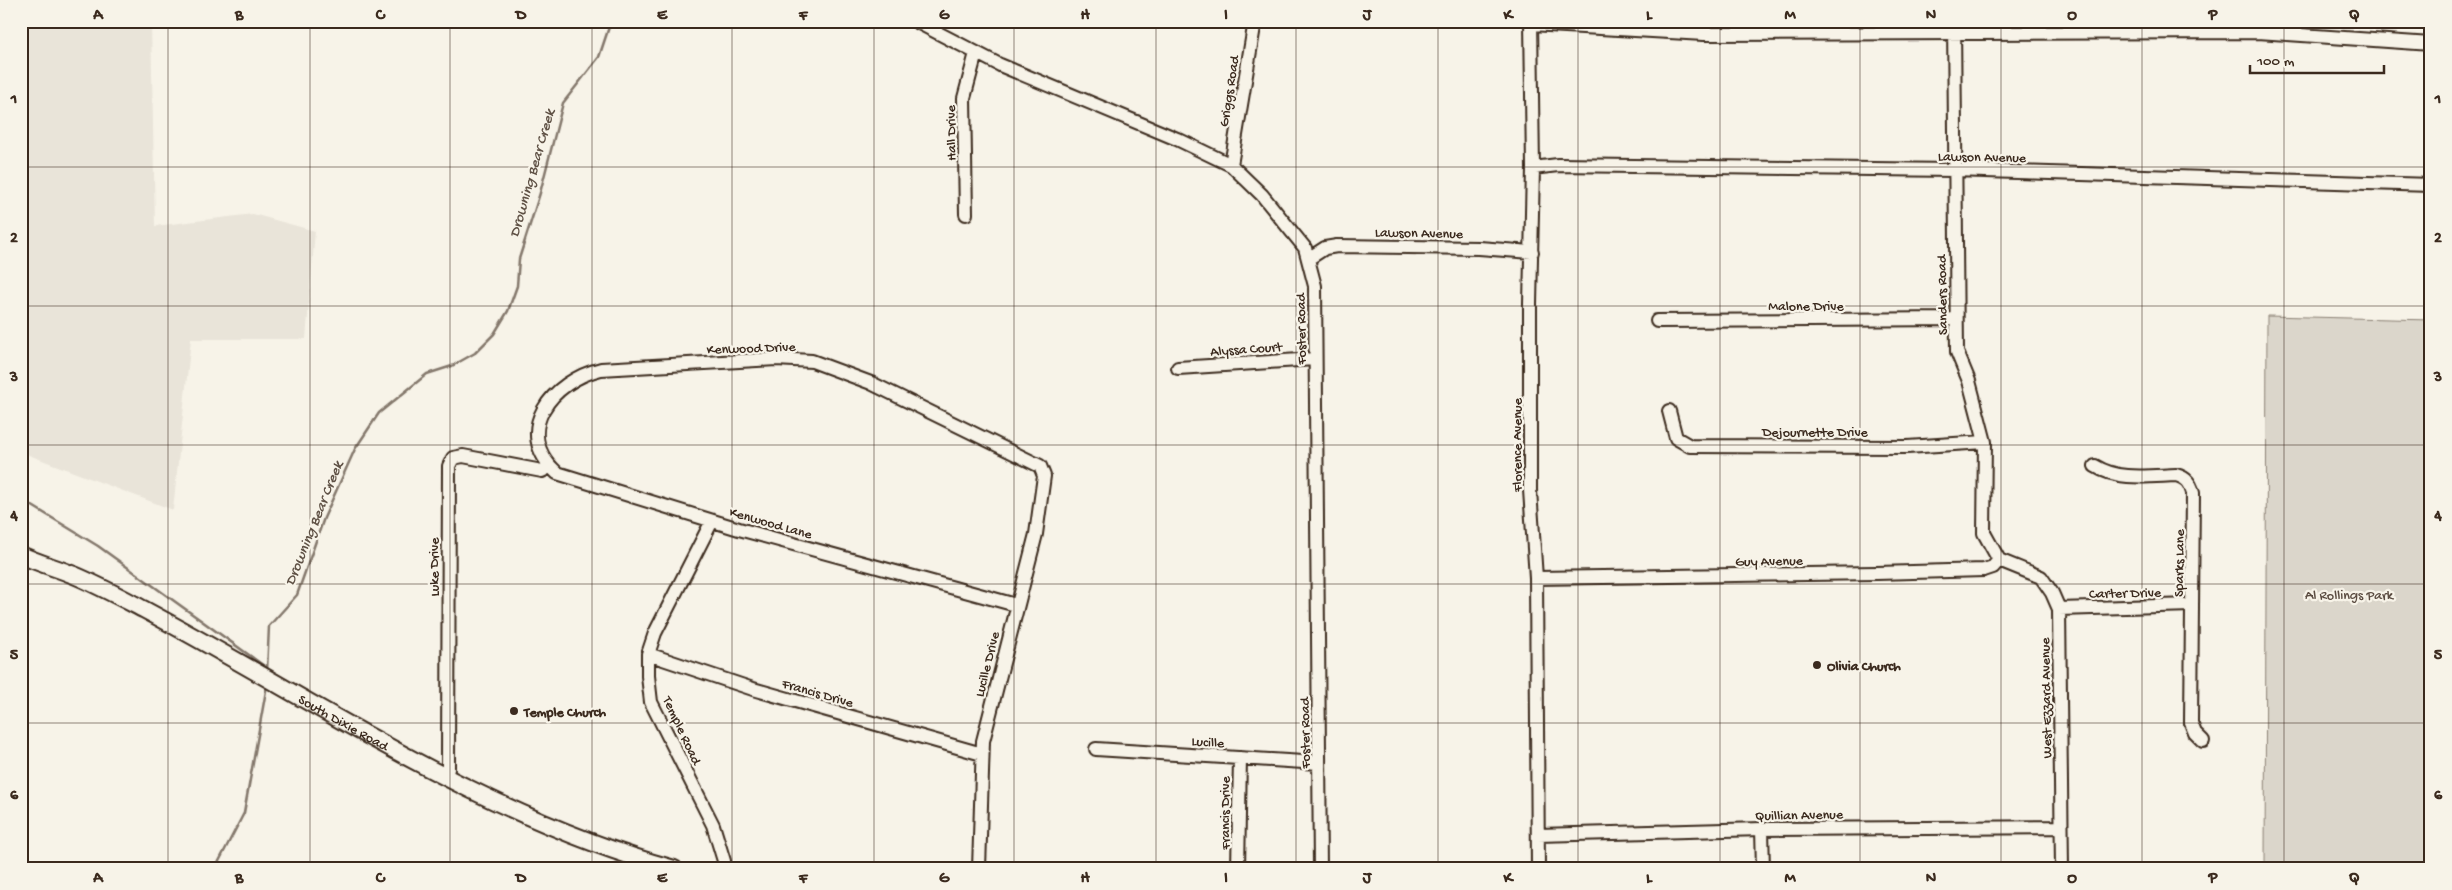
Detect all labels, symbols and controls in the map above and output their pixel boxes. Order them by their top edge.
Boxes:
text: A [92,7,104,26]
text: B [234,7,244,26]
text: C [375,7,386,26]
text: D [514,7,527,26]
text: E [657,7,668,26]
text: F [798,7,809,26]
text: G [939,7,950,26]
text: H [1080,7,1090,26]
text: I [1224,7,1228,26]
text: J [1362,7,1373,26]
text: K [1503,7,1515,26]
text: L [1646,7,1653,26]
text: M [1784,7,1796,26]
text: N [1926,7,1937,26]
text: O [2067,7,2077,26]
text: P [2208,7,2219,26]
text: Q [2349,7,2360,26]
scale bar [2250,42,2383,74]
street label: Griggs Road [1216,53,1245,128]
text: 100 m [2256,53,2295,71]
text: 1 [10,91,17,110]
text: 1 [2434,91,2441,110]
street label: Hall Drive [944,104,961,161]
water label: Drowning Bear Creek [506,106,560,240]
street label: Lawson Avenue [1938,149,2027,168]
street label: Lawson Avenue [1375,225,1464,244]
text: 2 [10,230,18,249]
text: 2 [2434,230,2442,249]
street label: Sanders Road [1934,253,1953,335]
street label: Foster Road [1293,291,1312,366]
street label: Malone Drive [1768,299,1845,316]
street label: Kenwood Drive [706,339,797,360]
street label: Alyssa Court [1210,339,1284,361]
text: 3 [9,369,18,388]
text: 3 [2433,369,2442,388]
street label: Florence Avenue [1510,397,1527,493]
street label: Dejournette Drive [1761,425,1869,442]
water label: Drowning Bear Creek [282,458,348,588]
street label: Kenwood Lane [727,504,814,545]
text: 4 [9,508,18,527]
text: 4 [2433,508,2442,527]
street label: Sparks Lane [2171,528,2190,597]
street label: Luke Drive [427,537,444,597]
street label: Guy Avenue [1735,553,1804,572]
street label: Carter Drive [2089,585,2162,604]
park label: Al Rollings Park [2305,588,2395,605]
street label: Lucille Drive [972,629,1005,699]
street label: West Ezzard Avenue [2038,637,2057,758]
text: 5 [10,647,19,666]
text: 5 [2434,647,2443,666]
marker: Olivia Church [1811,659,1823,671]
place label: Olivia Church [1827,659,1901,676]
street label: Francis Drive [779,676,856,713]
street label: South Dixie Road [295,692,392,757]
street label: Temple Road [657,693,705,770]
street label: Foster Road [1297,695,1316,770]
marker: Temple Church [508,705,520,717]
place label: Temple Church [523,705,606,722]
street label: Lucille [1191,734,1226,753]
street label: Francis Drive [1218,776,1235,851]
text: 6 [10,787,19,806]
text: 6 [2434,787,2443,806]
street label: Quillian Avenue [1755,807,1844,826]
text: A [92,870,104,889]
text: B [234,870,244,889]
text: C [375,870,386,889]
text: D [514,870,527,889]
text: E [657,870,668,889]
text: F [798,870,809,889]
text: G [939,870,950,889]
text: H [1080,870,1090,889]
text: I [1224,870,1228,889]
text: J [1362,870,1373,889]
text: K [1503,870,1515,889]
text: L [1646,870,1653,889]
text: M [1784,870,1796,889]
text: N [1926,870,1937,889]
text: O [2067,870,2077,889]
text: P [2208,870,2219,889]
text: Q [2349,870,2360,889]

